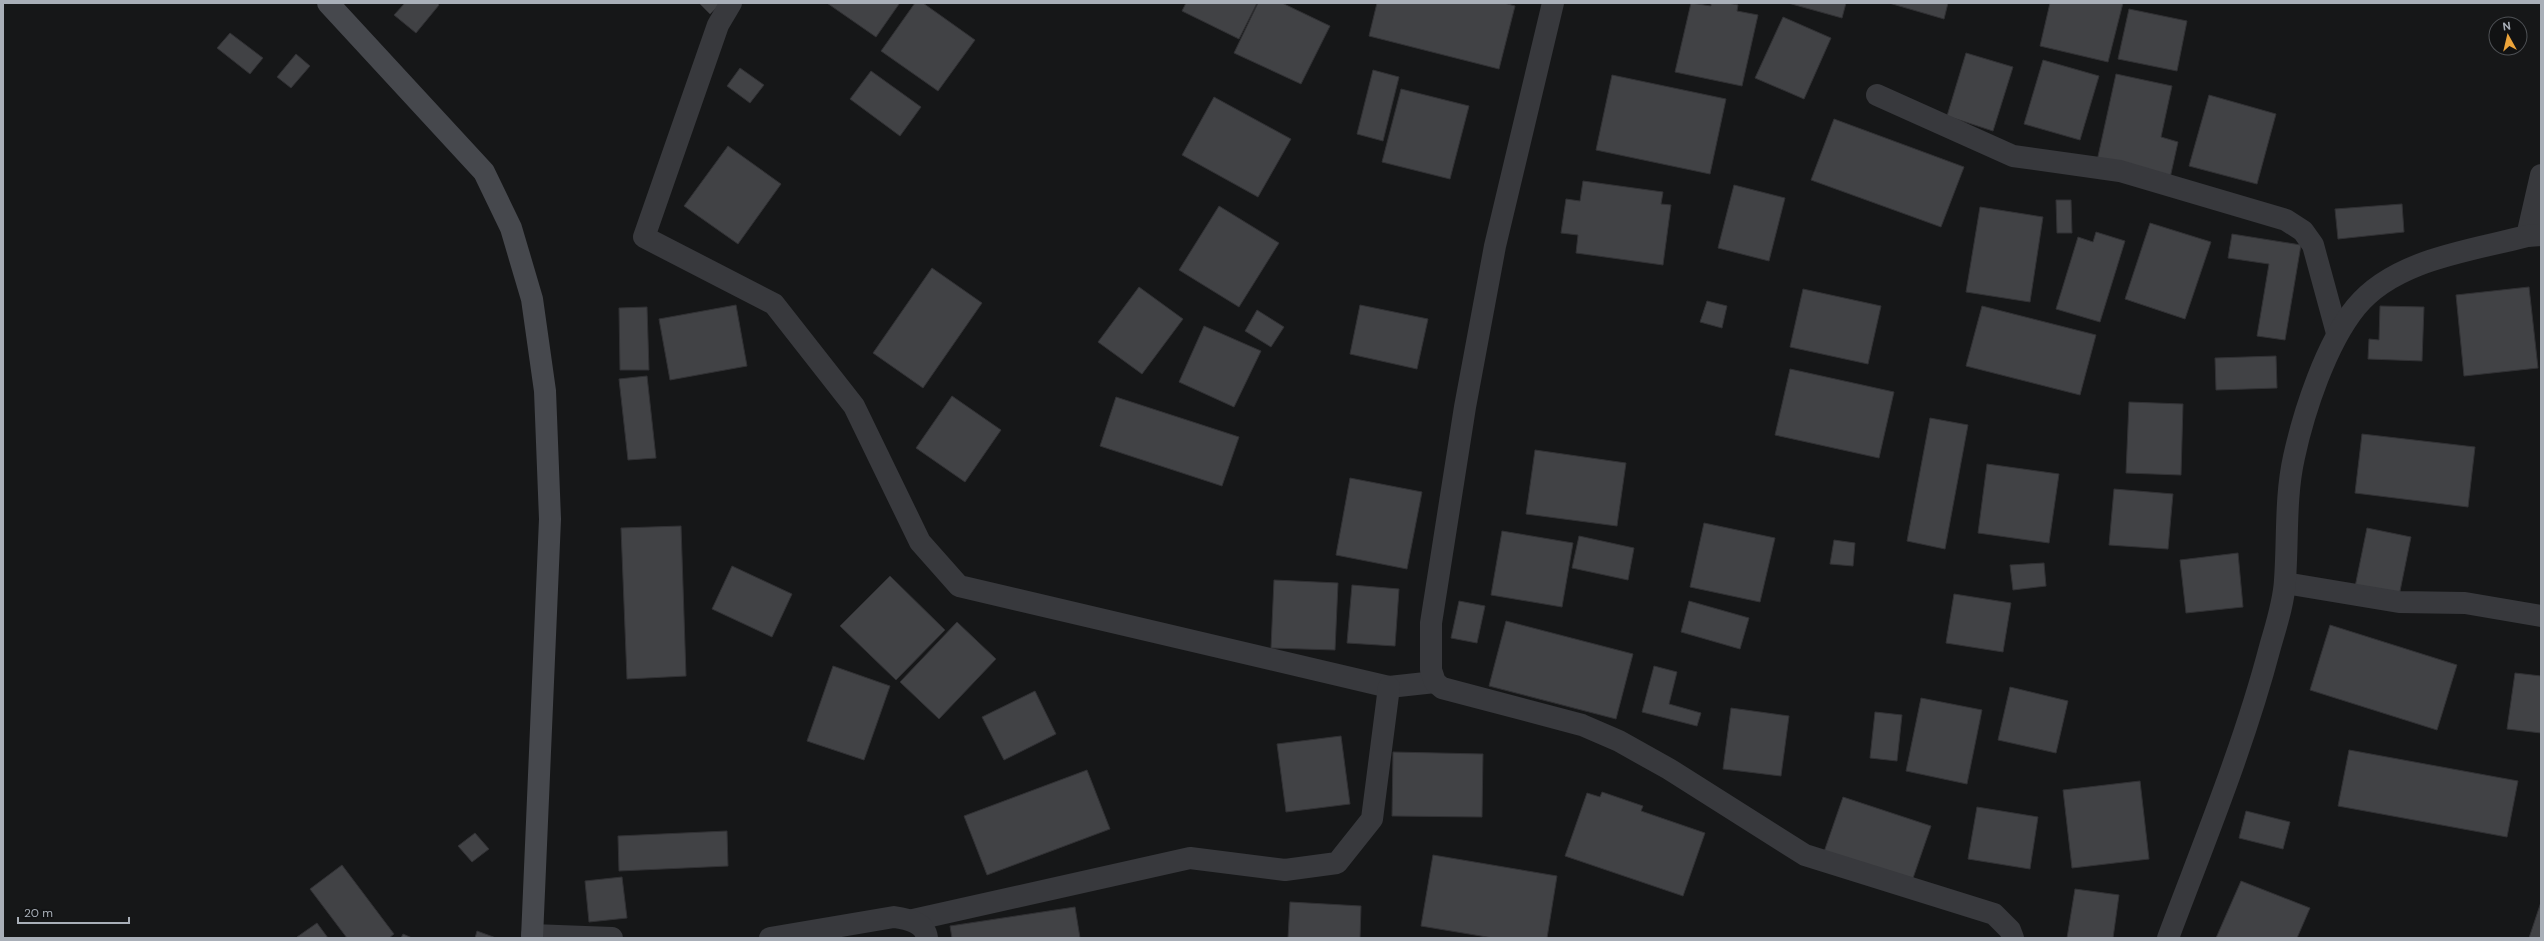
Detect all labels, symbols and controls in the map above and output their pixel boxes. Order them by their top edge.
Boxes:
north arrow [2488,16,2528,56]
text: N [2502,19,2512,34]
scale bar [18,899,129,925]
text: 20 m [24,905,53,921]

